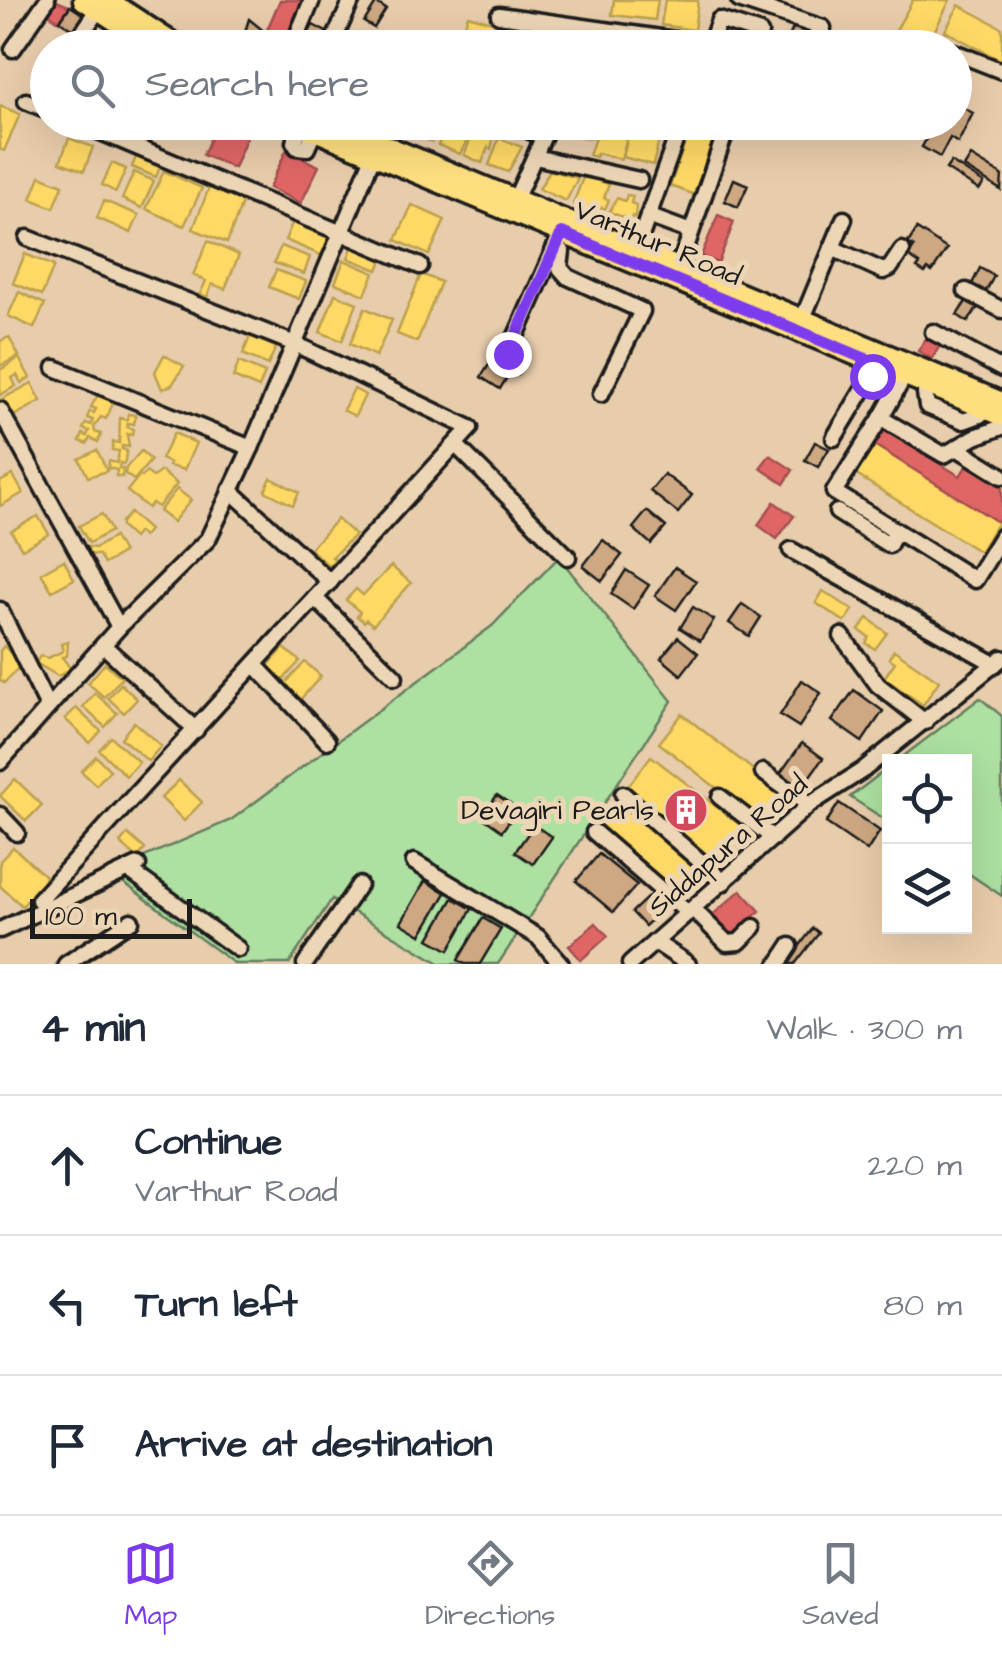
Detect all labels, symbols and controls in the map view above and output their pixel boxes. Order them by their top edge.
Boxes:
search box [30,30,972,140]
icon: search [65,58,120,113]
text: Search here [145,59,369,111]
street label: Varthur Road [569,190,747,296]
route end [486,332,532,378]
route start [850,354,896,400]
map controls [882,754,972,934]
button: locate [882,754,972,844]
street label: Siddapura Road [640,766,816,926]
building icon: Devagiri Pearls [663,787,709,833]
place label: Devagiri Pearls [461,791,654,831]
button: layers [882,844,972,934]
scale bar [30,894,192,938]
text: 100 m [45,897,117,936]
text: 4 min [40,1000,145,1058]
text: Walk · 300 m [766,1007,962,1052]
text: Continue [135,1117,282,1169]
icon: ahead [40,1138,95,1193]
text: 220 m [867,1143,962,1188]
text: Varthur Road [135,1169,338,1214]
icon: left [40,1278,95,1333]
text: Turn left [135,1279,298,1331]
text: 80 m [883,1283,962,1328]
icon: arrive [40,1418,95,1473]
text: Arrive at destination [135,1419,492,1471]
tab: Map [123,1536,178,1635]
tab: Directions [425,1536,555,1635]
tab: Saved [802,1536,879,1635]

